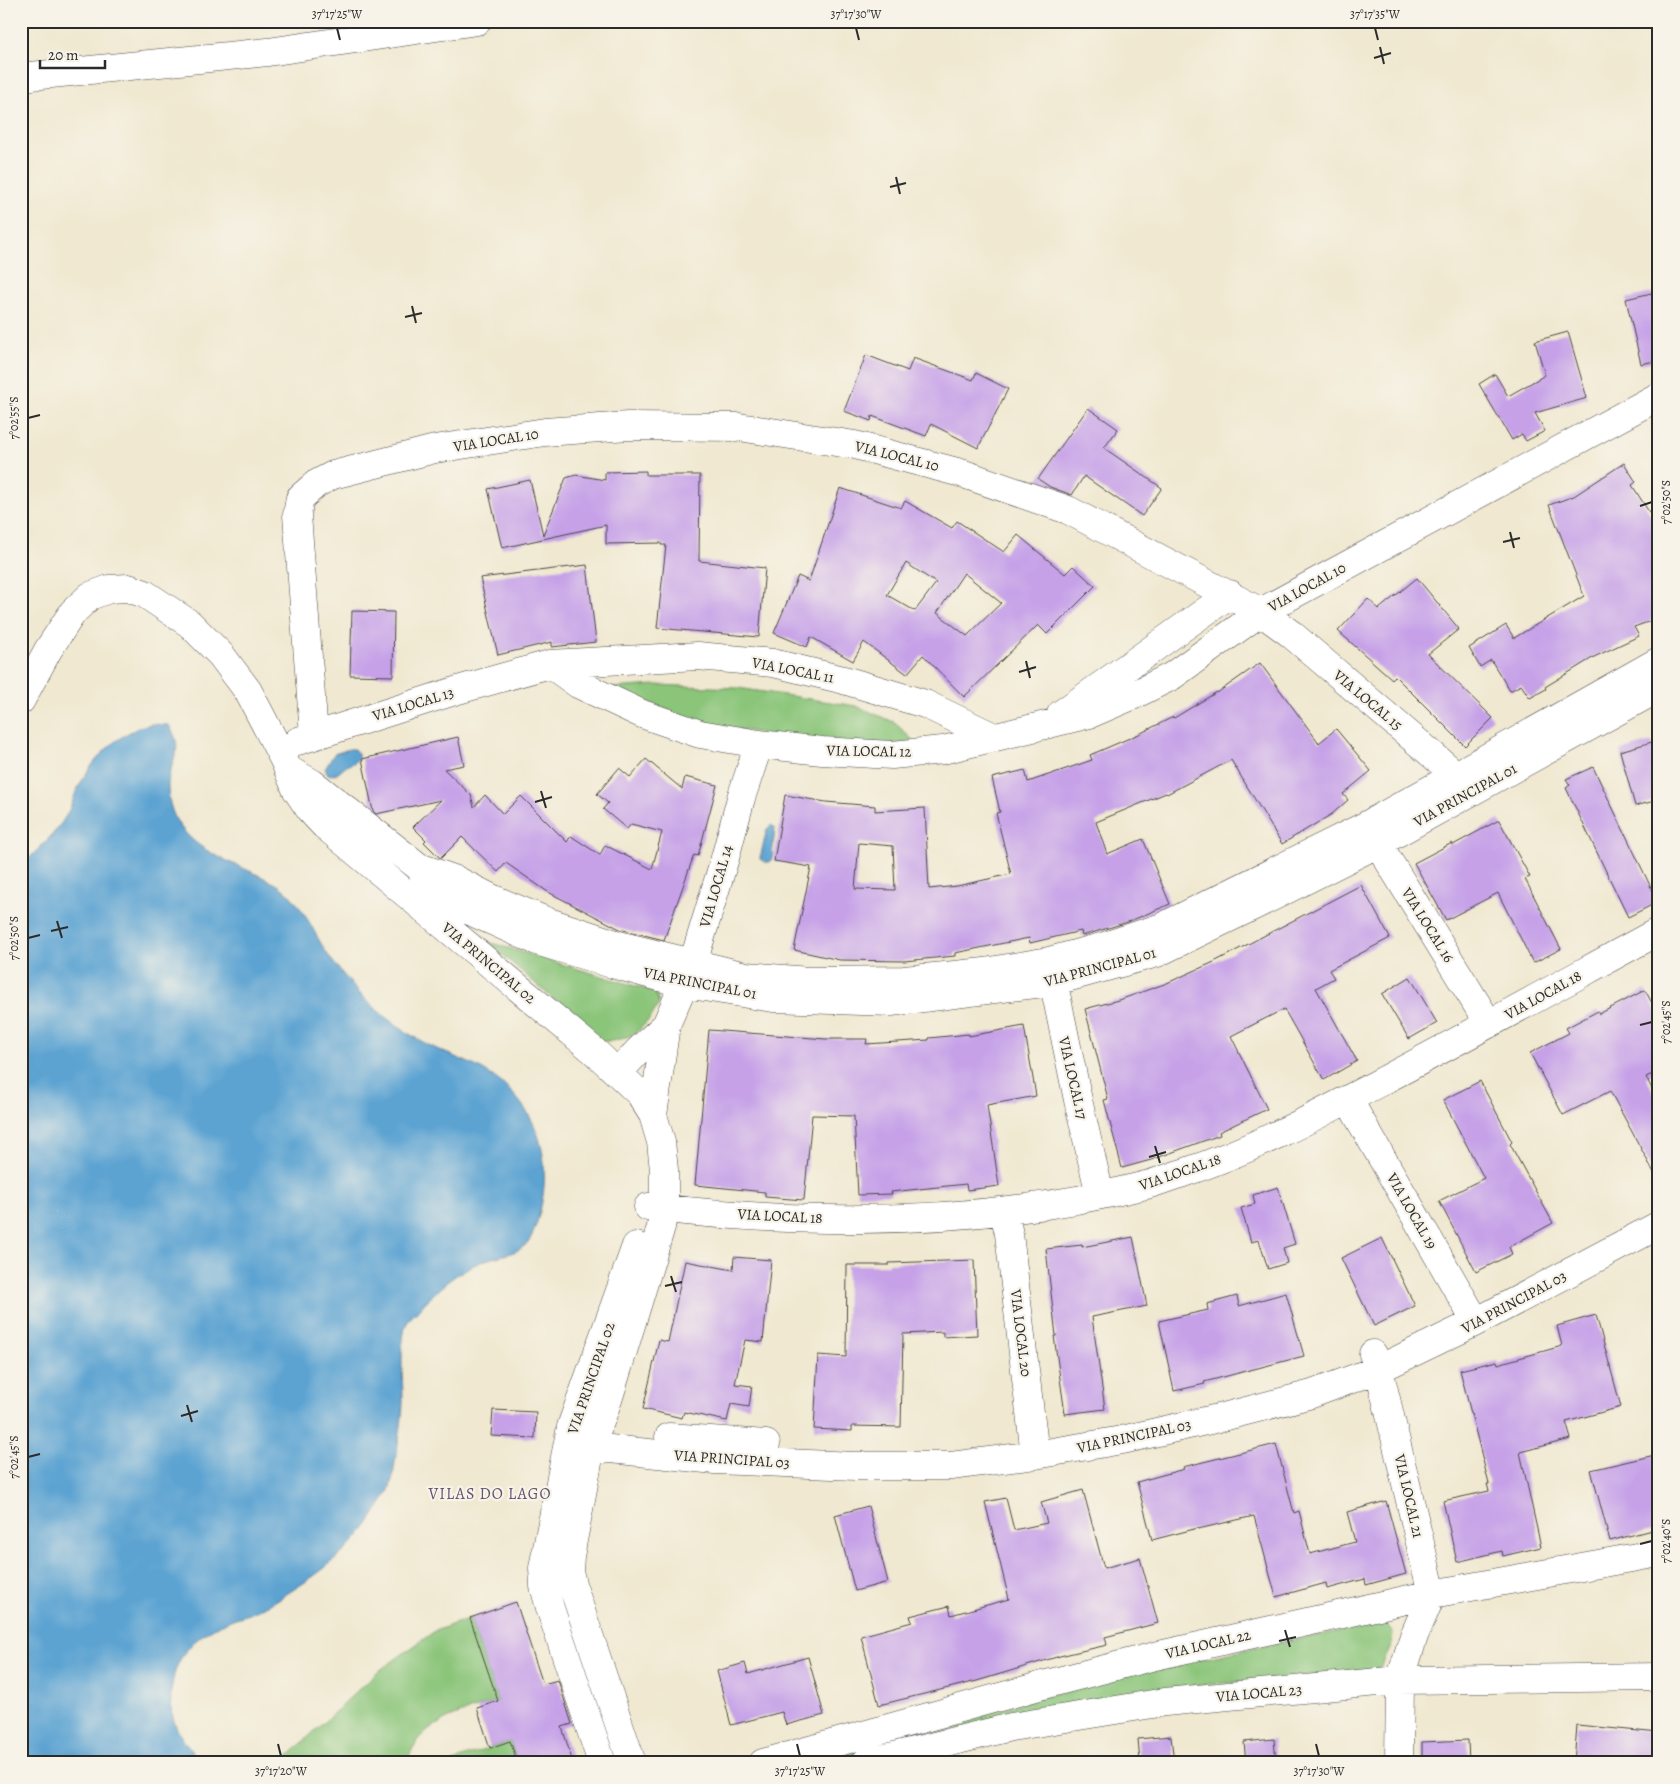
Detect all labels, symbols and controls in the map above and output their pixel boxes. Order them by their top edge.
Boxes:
text: 37°17'25"W [312,6,363,22]
text: 37°17'30"W [830,6,882,22]
text: 37°17'35"W [1350,6,1401,22]
scale bar [40,38,105,70]
text: 20 m [48,45,79,65]
text: 7°02'55"S [6,396,22,440]
street label: VIA LOCAL 10 [451,423,540,457]
street label: VIA LOCAL 10 [852,436,941,476]
text: 7°02'50"S [1658,480,1674,524]
street label: VIA LOCAL 10 [1264,557,1349,617]
street label: VIA LOCAL 11 [749,652,836,688]
street label: VIA LOCAL 15 [1328,665,1407,735]
street label: VIA LOCAL 13 [369,682,456,726]
street label: VIA LOCAL 12 [825,740,912,762]
street label: VIA PRINCIPAL 01 [1409,758,1520,832]
street label: VIA LOCAL 14 [694,842,737,930]
street label: VIA LOCAL 16 [1396,883,1459,966]
text: 7°02'50"S [6,916,22,960]
street label: VIA PRINCIPAL 02 [437,917,540,1008]
street label: VIA PRINCIPAL 01 [1041,942,1158,992]
street label: VIA PRINCIPAL 01 [641,962,758,1004]
street label: VIA LOCAL 18 [1500,966,1585,1025]
text: 7°02'45"S [1658,1000,1674,1044]
street label: VIA LOCAL 17 [1054,1034,1092,1122]
street label: VIA LOCAL 18 [1135,1149,1224,1196]
street label: VIA LOCAL 19 [1382,1168,1442,1253]
street label: VIA LOCAL 18 [736,1204,823,1228]
street label: VIA PRINCIPAL 03 [1457,1266,1570,1339]
street label: VIA LOCAL 20 [1006,1287,1036,1378]
street label: VIA PRINCIPAL 02 [562,1319,619,1437]
street label: VIA PRINCIPAL 03 [1074,1414,1193,1458]
text: 7°02'45"S [6,1435,22,1479]
street label: VIA PRINCIPAL 03 [672,1445,791,1473]
street label: VIA LOCAL 21 [1389,1451,1428,1540]
district label: VILAS DO LAGO [428,1483,551,1505]
text: 7°02'40"S [1658,1519,1674,1563]
street label: VIA LOCAL 22 [1162,1624,1253,1664]
street label: VIA LOCAL 23 [1214,1679,1303,1707]
text: 37°17'20"W [255,1763,308,1779]
text: 37°17'25"W [775,1763,826,1779]
text: 37°17'30"W [1293,1763,1345,1779]

